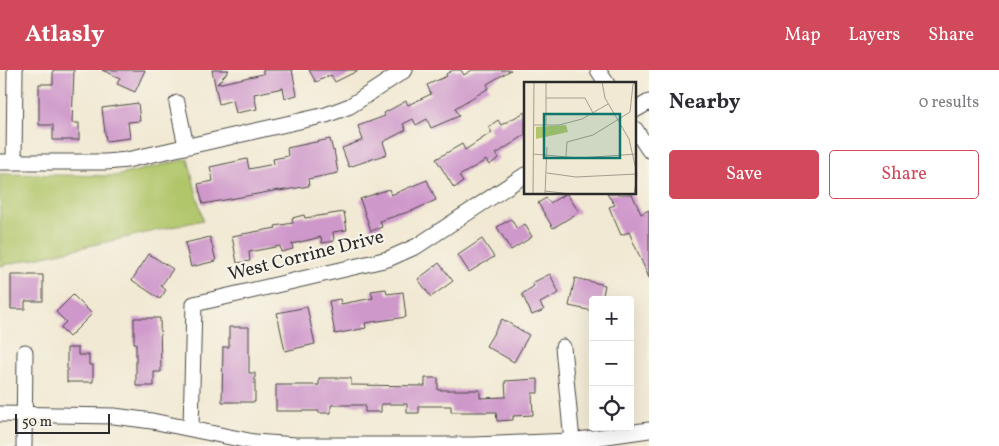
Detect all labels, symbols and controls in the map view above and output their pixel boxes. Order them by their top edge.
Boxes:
text: Atlasly [25,18,104,52]
text: Map [784,23,820,48]
text: Layers [848,23,900,48]
text: Share [928,23,974,48]
inset map [524,82,636,195]
text: Nearby [669,88,740,117]
text: 0 results [919,92,979,114]
button: Save [669,150,819,199]
button: Share [829,150,979,199]
street label: West Corrine Drive [225,224,387,288]
map controls [589,296,634,431]
button: + [589,296,634,341]
button: − [589,341,634,386]
button: locate [589,386,634,431]
scale bar [15,411,110,434]
text: 50 m [22,413,52,432]

